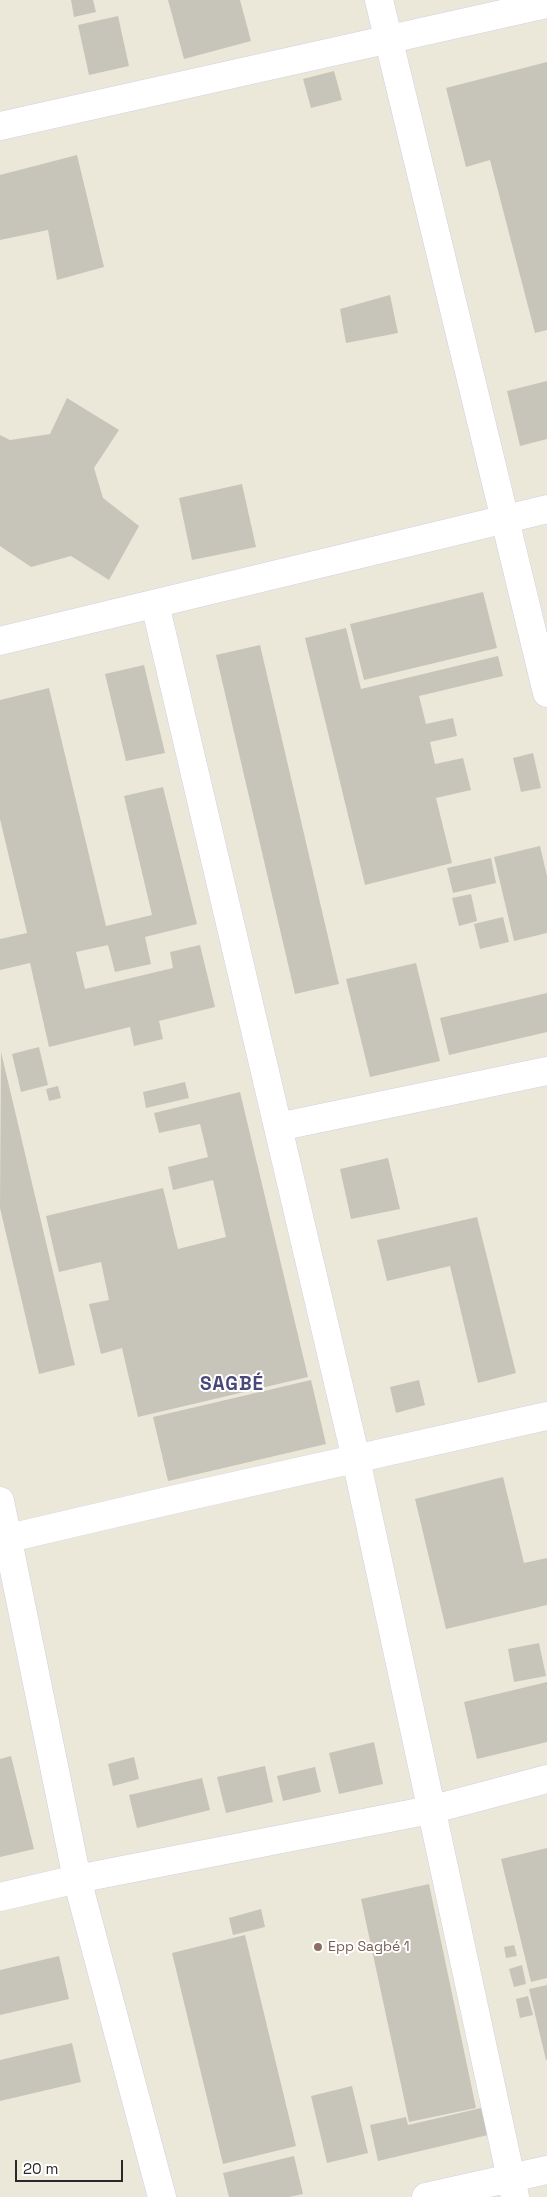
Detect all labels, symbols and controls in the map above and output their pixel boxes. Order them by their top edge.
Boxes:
district label: SAGBÉ [199,1374,265,1396]
place label: Epp Sagbé 1 [328,1939,410,1955]
marker: Epp Sagbé 1 [312,1941,324,1953]
scale bar [18,2150,125,2182]
text: 20 m [23,2159,58,2178]

